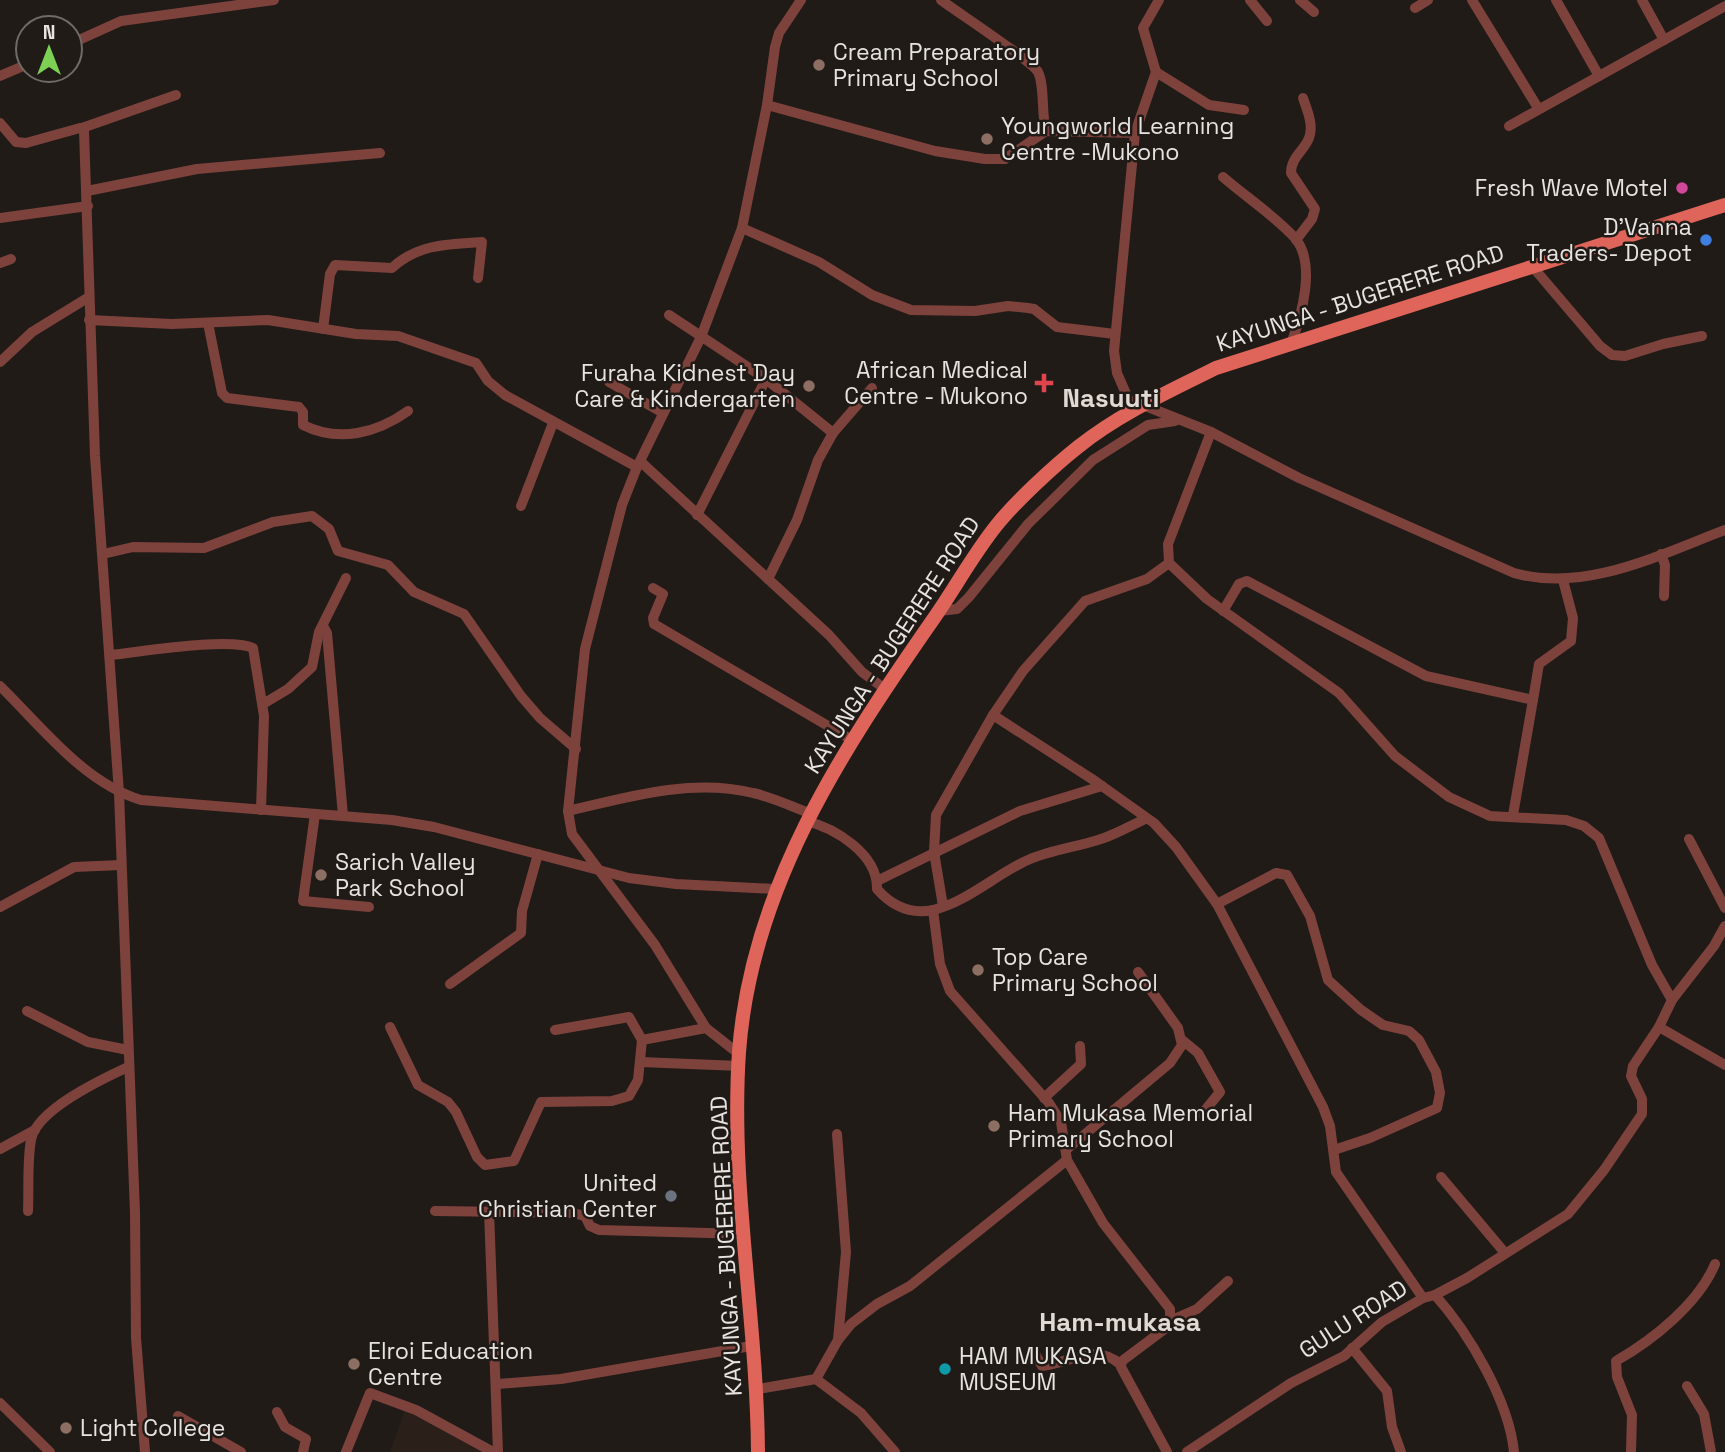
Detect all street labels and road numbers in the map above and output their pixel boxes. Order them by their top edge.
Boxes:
street label: KAYUNGA - BUGERERE ROAD [1212,237,1508,359]
street label: KAYUNGA - BUGERERE ROAD [798,511,986,779]
street label: KAYUNGA - BUGERERE ROAD [703,1095,749,1397]
street label: GULU ROAD [1293,1273,1413,1365]

